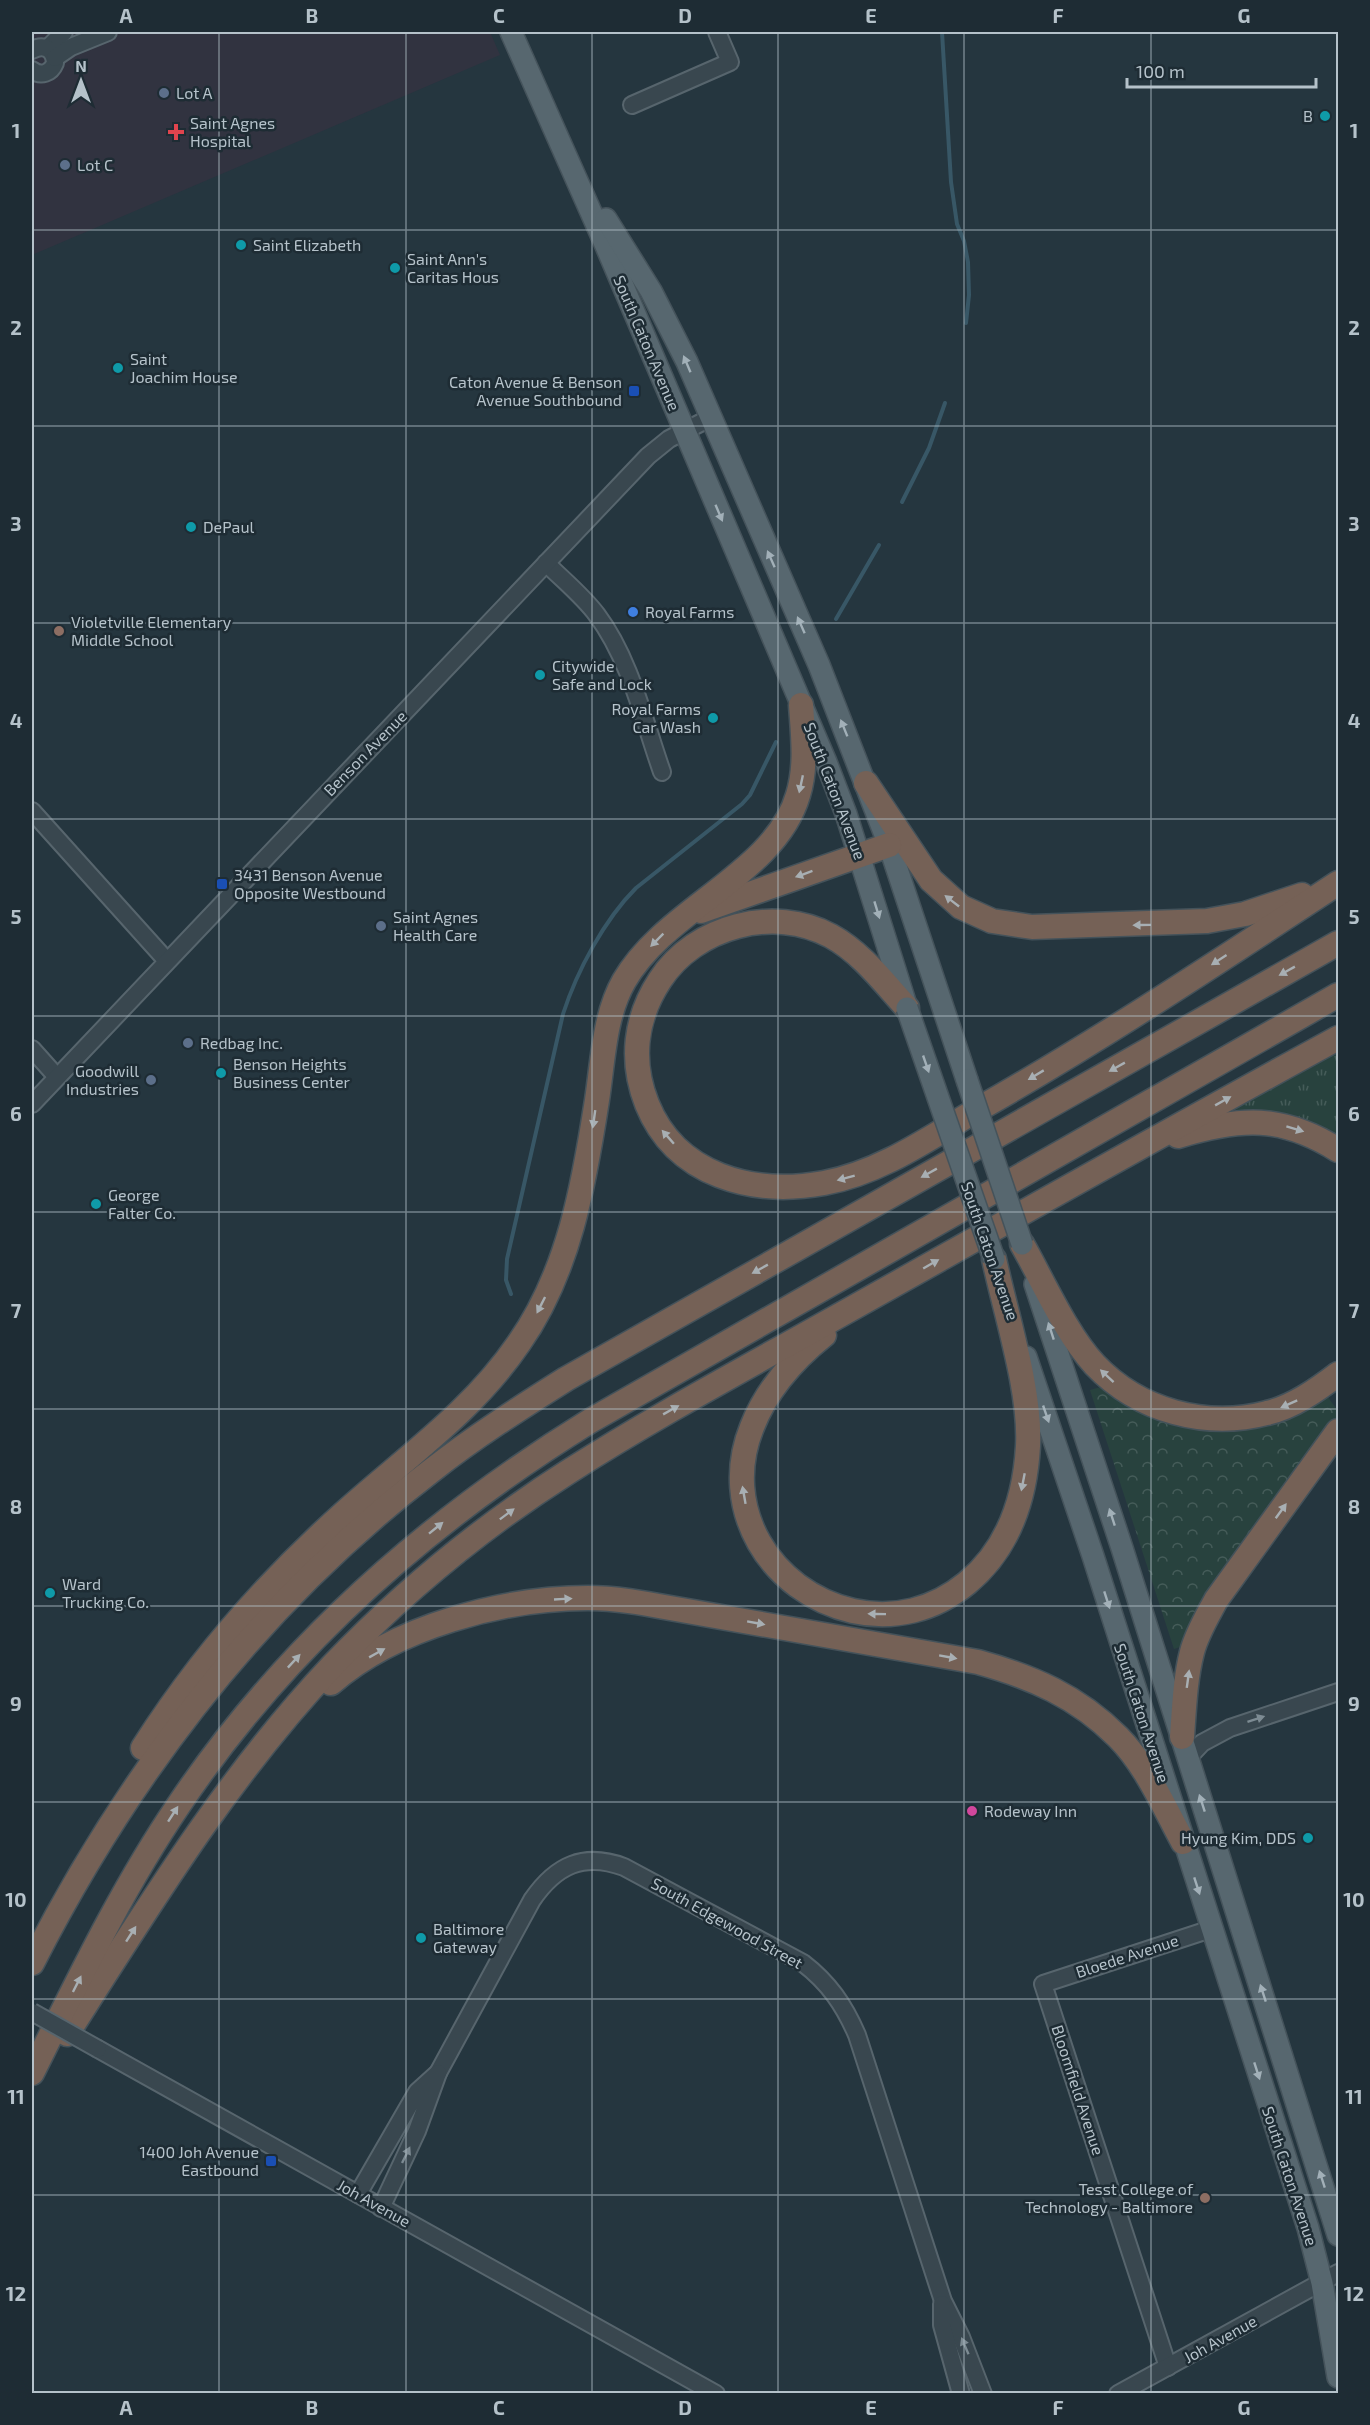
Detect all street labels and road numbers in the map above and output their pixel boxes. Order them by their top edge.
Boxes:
street label: South Caton Avenue [610,272,685,413]
street label: Benson Avenue [319,706,410,799]
street label: South Caton Avenue [801,720,870,862]
street label: South Caton Avenue [958,1179,1023,1323]
street label: South Caton Avenue [1111,1641,1174,1785]
street label: South Edgewood Street [648,1873,806,1972]
street label: Bloede Avenue [1073,1930,1181,1981]
street label: Bloomfield Avenue [1048,2022,1109,2157]
street label: South Caton Avenue [1259,2104,1322,2248]
street label: Joh Avenue [334,2175,414,2230]
street label: Joh Avenue [1180,2311,1260,2366]

